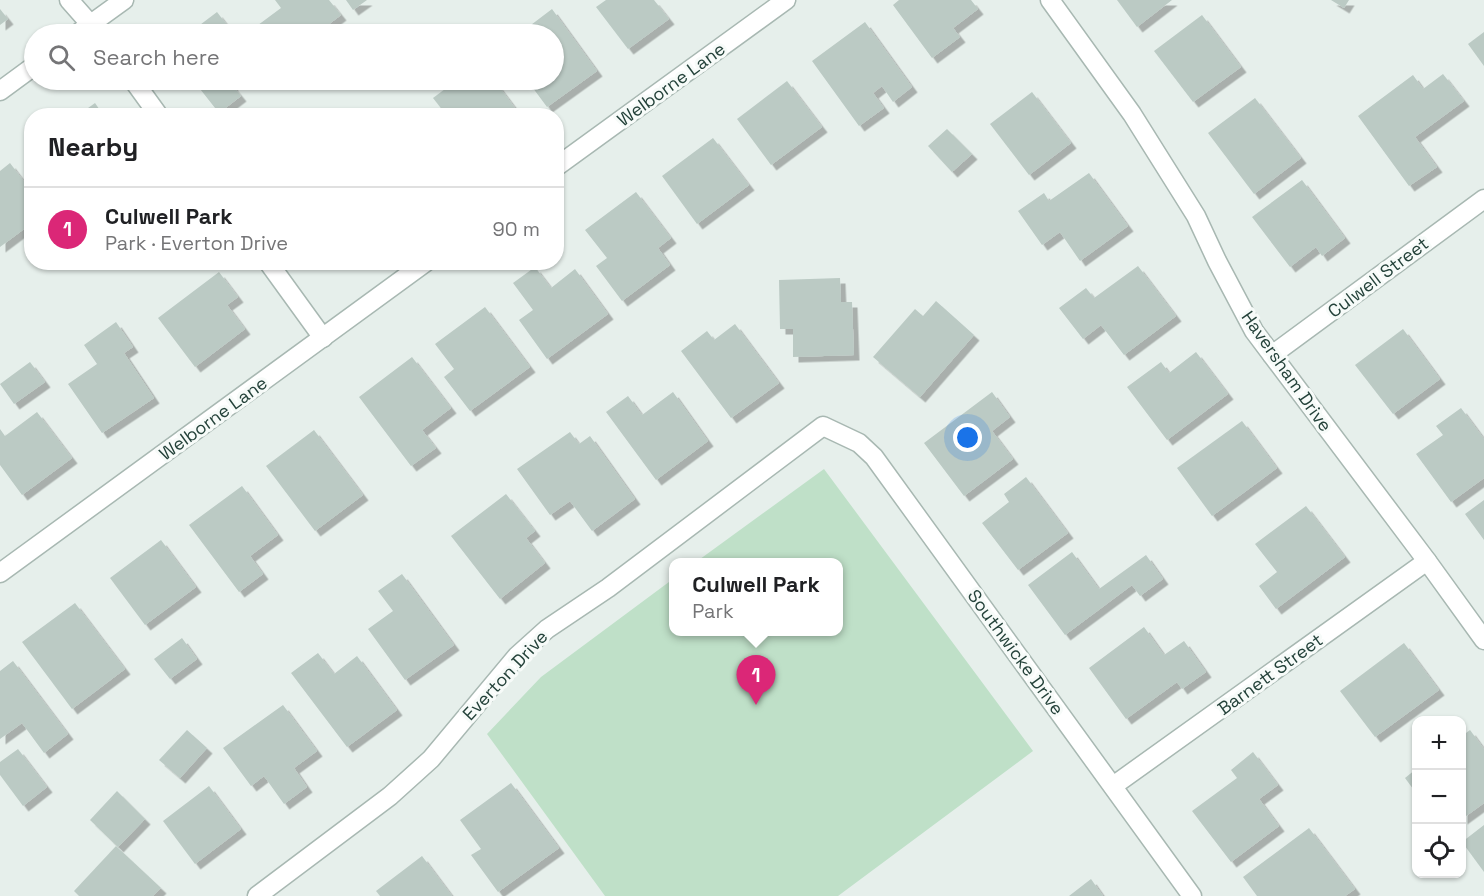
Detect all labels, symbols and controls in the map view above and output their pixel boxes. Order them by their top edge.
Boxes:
search box [24,24,564,90]
street label: Welborne Lane [612,37,730,131]
icon: search [45,41,78,74]
text: Search here [93,43,220,71]
text: Nearby [48,130,138,164]
text: Culwell Park [105,202,233,230]
text: 1 [63,216,72,242]
text: 90 m [493,216,540,242]
text: Park · Everton Drive [105,230,288,256]
street label: Culwell Street [1323,232,1433,322]
street label: Haversham Drive [1237,306,1337,436]
street label: Welborne Lane [154,371,272,465]
your location [953,423,982,452]
popup [669,558,843,636]
text: Culwell Park [692,570,820,598]
street label: Southwicke Drive [963,585,1069,719]
text: Park [692,598,734,624]
street label: Everton Drive [457,625,553,725]
street label: Barnett Street [1213,628,1327,720]
pin: 1 [736,656,776,705]
map controls [1412,716,1466,878]
button: + [1412,716,1466,770]
button: − [1412,770,1466,824]
button: locate [1412,824,1466,878]

